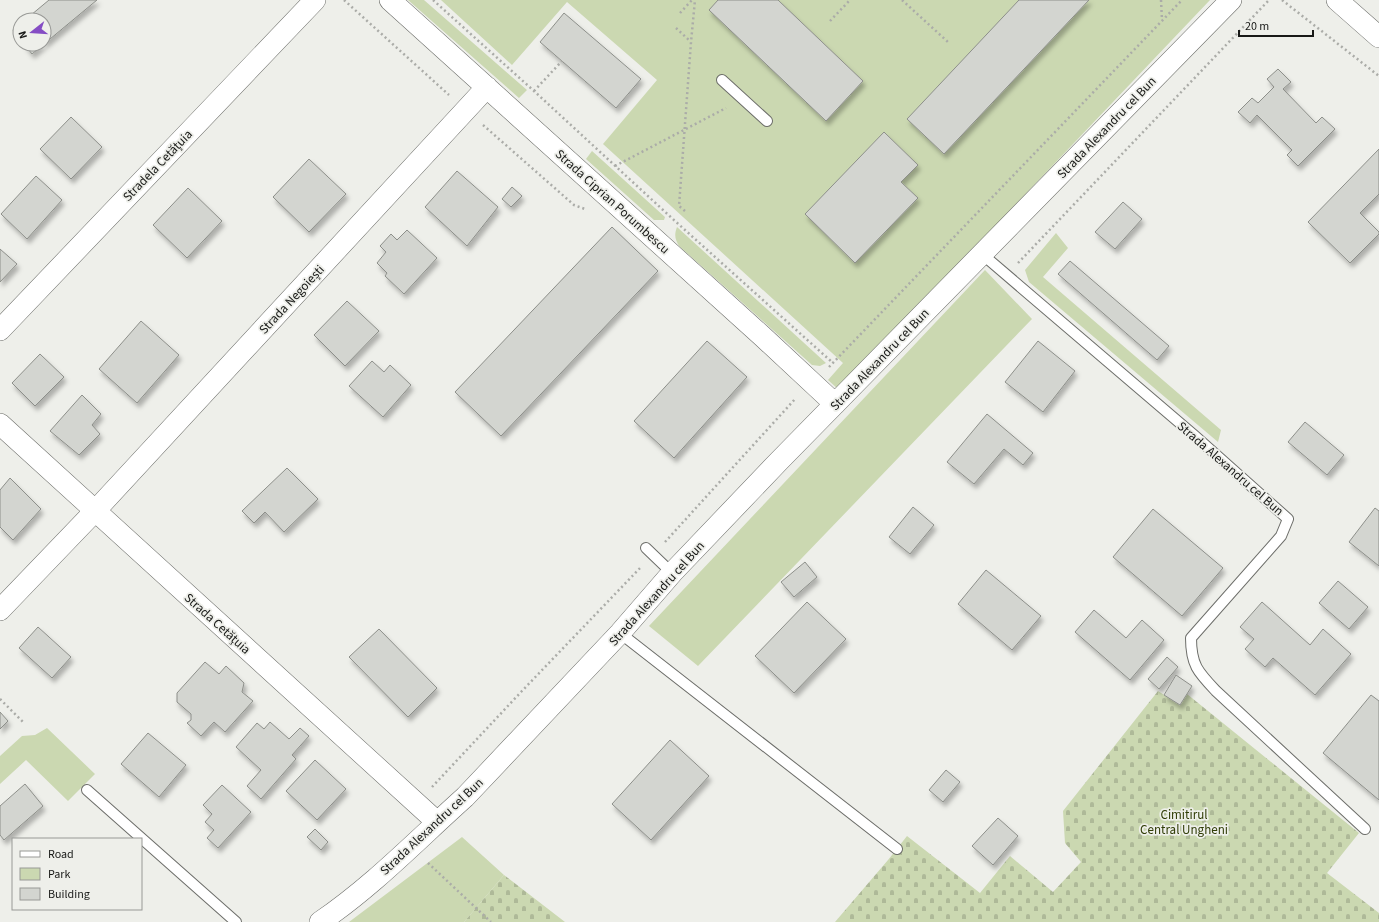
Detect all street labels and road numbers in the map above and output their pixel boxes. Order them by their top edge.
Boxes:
street label: Strada Alexandru cel Bun [1053,73,1160,183]
street label: Stradela Cetățuia [119,126,197,206]
street label: Strada Ciprian Porumbescu [551,145,674,258]
street label: Strada Negoiești [255,261,329,338]
street label: Strada Alexandru cel Bun [826,305,933,415]
street label: Strada Alexandru cel Bun [1173,418,1287,520]
street label: Strada Alexandru cel Bun [605,537,709,650]
street label: Strada Cetățuia [180,589,254,658]
street label: Strada Alexandru cel Bun [376,774,487,880]

